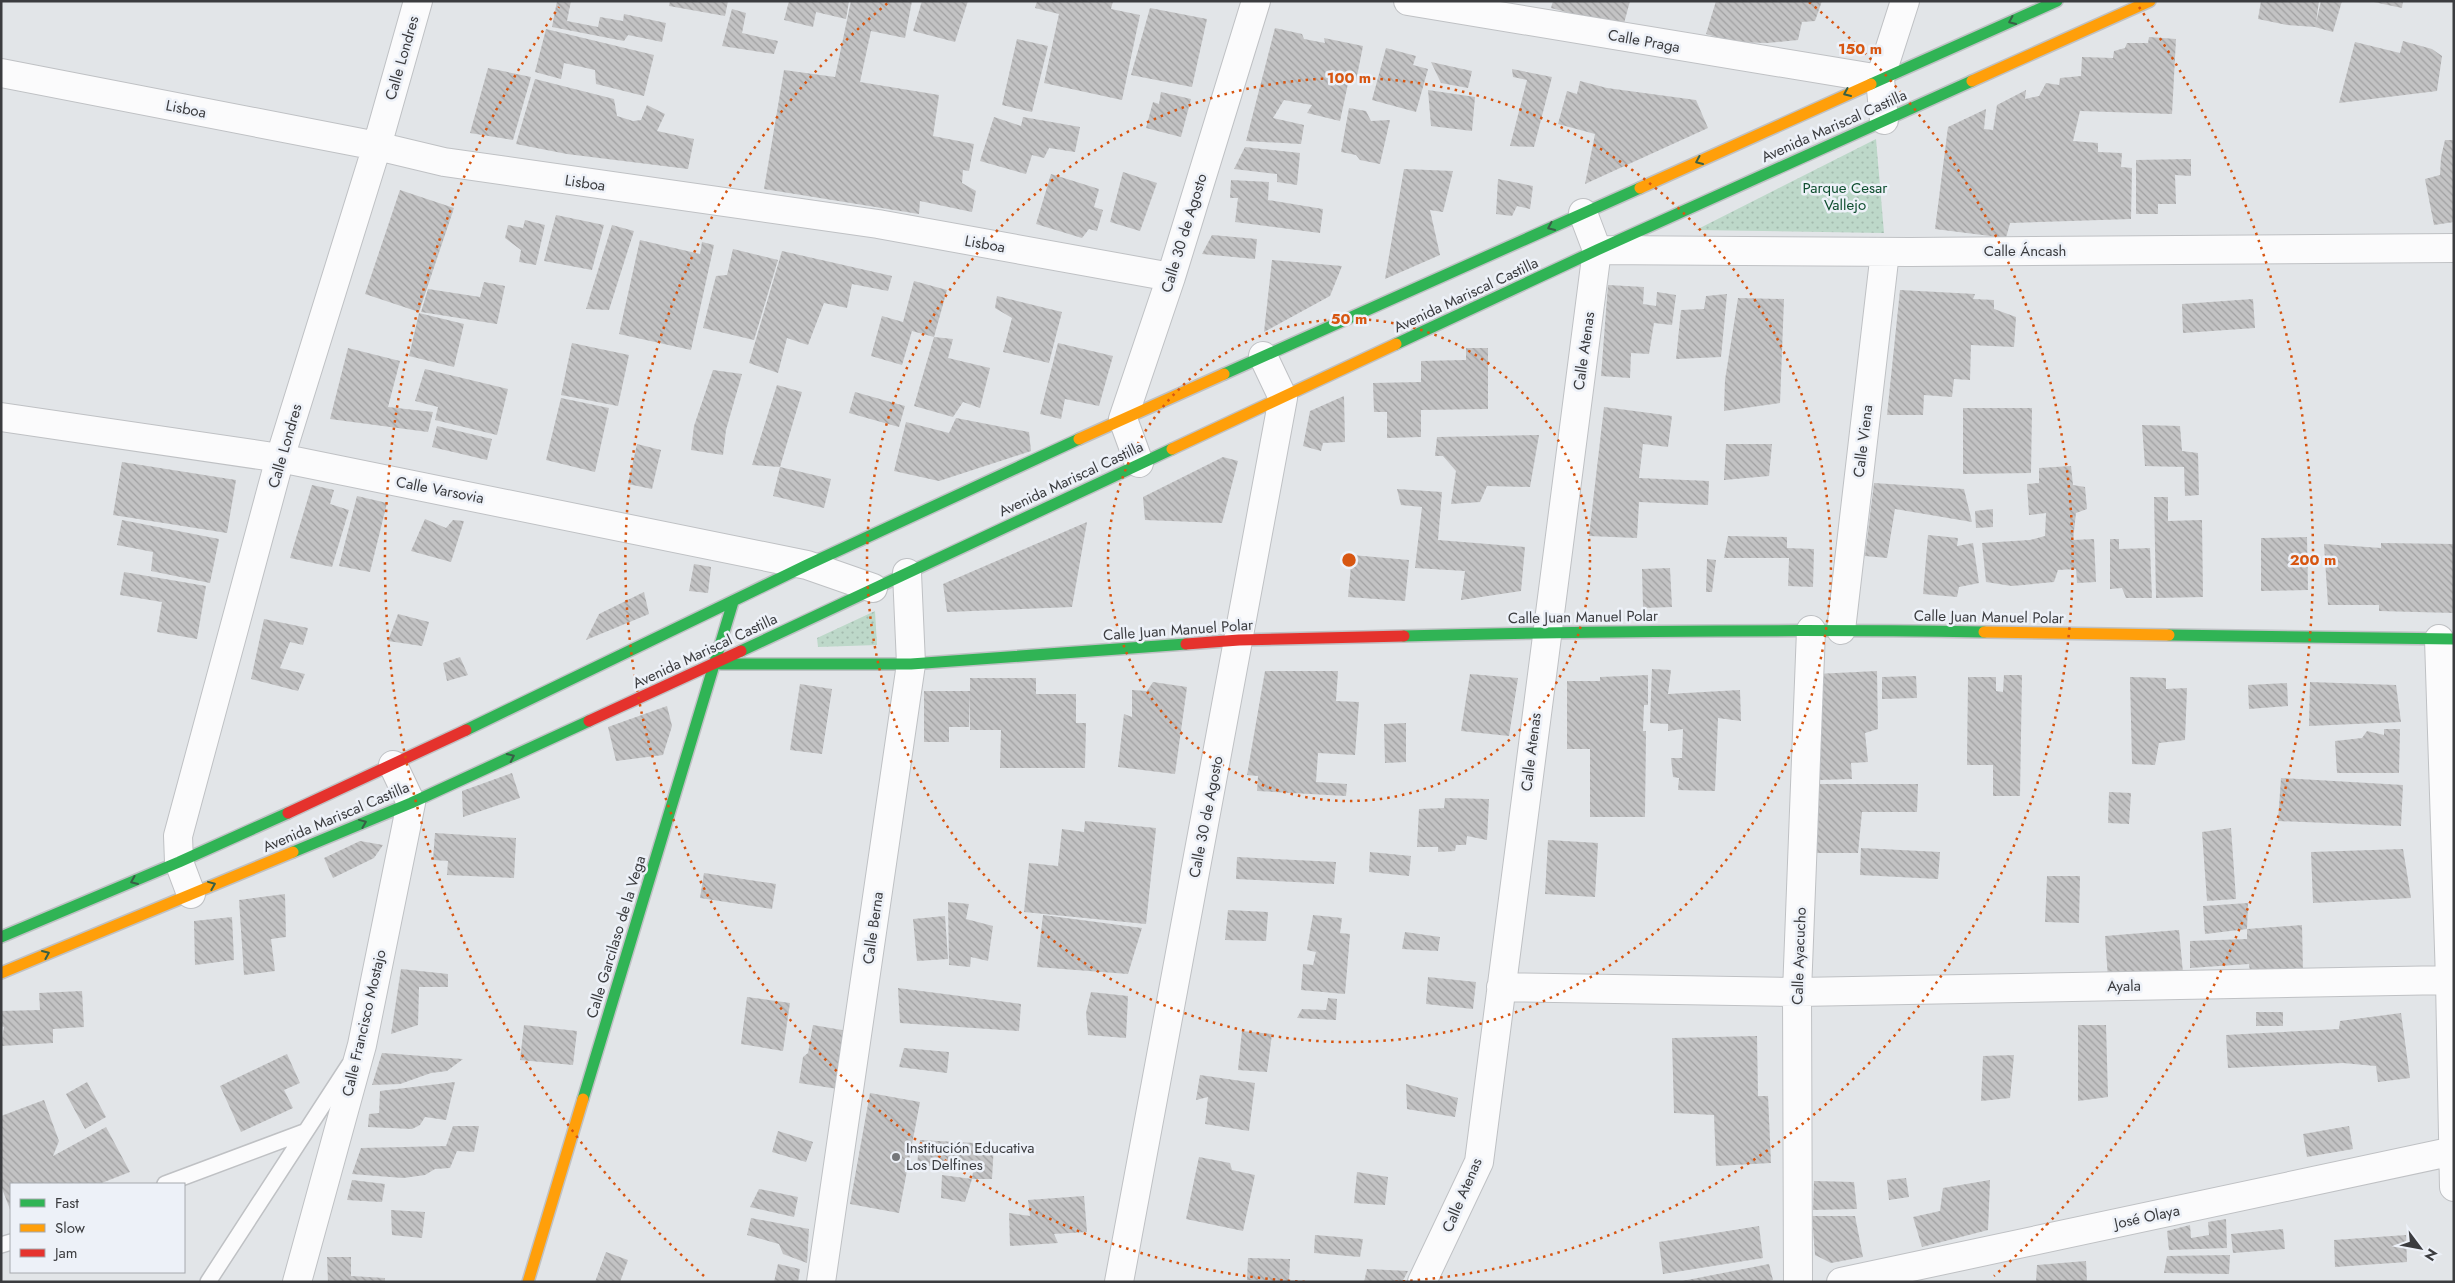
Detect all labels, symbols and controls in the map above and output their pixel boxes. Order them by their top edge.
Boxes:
street label: Calle Londres [379,13,425,103]
one-way arrow [2008,15,2017,26]
street label: Calle Praga [1606,24,1682,58]
text: 150 m [1838,38,1882,60]
text: 100 m [1327,67,1371,89]
street label: Avenida Mariscal Castilla [1758,84,1910,168]
one-way arrow [1843,87,1852,98]
street label: Lisboa [164,94,208,124]
one-way arrow [1695,154,1704,165]
street label: Lisboa [563,169,607,197]
street label: Calle 30 de Agosto [1155,171,1213,295]
park label: Parque Cesar Vallejo [1803,177,1888,216]
one-way arrow [1547,221,1556,232]
street label: Lisboa [963,230,1007,258]
street label: Calle Áncash [1984,240,2066,262]
street label: Avenida Mariscal Castilla [1390,252,1542,338]
text: 50 m [1331,308,1367,330]
street label: Calle Atenas [1568,310,1600,392]
street label: Calle Londres [262,401,308,491]
street label: Calle Viena [1848,403,1878,479]
street label: Avenida Mariscal Castilla [995,436,1147,522]
street label: Calle Varsovia [394,471,486,509]
text: 200 m [2290,549,2336,571]
centre of rings [1340,551,1358,569]
street label: Calle Juan Manuel Polar [1508,605,1659,629]
street label: Calle Juan Manuel Polar [1914,605,2065,629]
street label: Avenida Mariscal Castilla [629,608,781,694]
street label: Calle Juan Manuel Polar [1102,614,1255,646]
street label: Calle Atenas [1515,711,1547,793]
one-way arrow [506,753,515,763]
street label: Calle 30 de Agosto [1183,754,1229,880]
street label: Avenida Mariscal Castilla [259,776,413,858]
one-way arrow [358,818,366,828]
street label: Calle Garcilaso de la Vega [581,853,651,1021]
one-way arrow [130,874,139,885]
one-way arrow [207,881,216,891]
street label: Calle Berna [857,890,889,966]
street label: Calle Ayacucho [1786,907,1812,1005]
street label: Calle Francisco Mostajo [336,947,392,1099]
one-way arrow [41,950,50,961]
street label: Ayala [2107,975,2141,997]
place label: Institución Educativa Los Delfines [906,1137,1035,1176]
marker: Institución Educativa Los Delfines [890,1151,902,1163]
street label: Calle Atenas [1436,1154,1488,1236]
legend [10,1183,185,1273]
text: Fast [55,1192,79,1214]
street label: José Olaya [2110,1199,2182,1235]
text: Slow [55,1217,86,1239]
north arrow [2395,1223,2445,1273]
text: Jam [53,1242,78,1264]
text: N [2420,1245,2442,1265]

